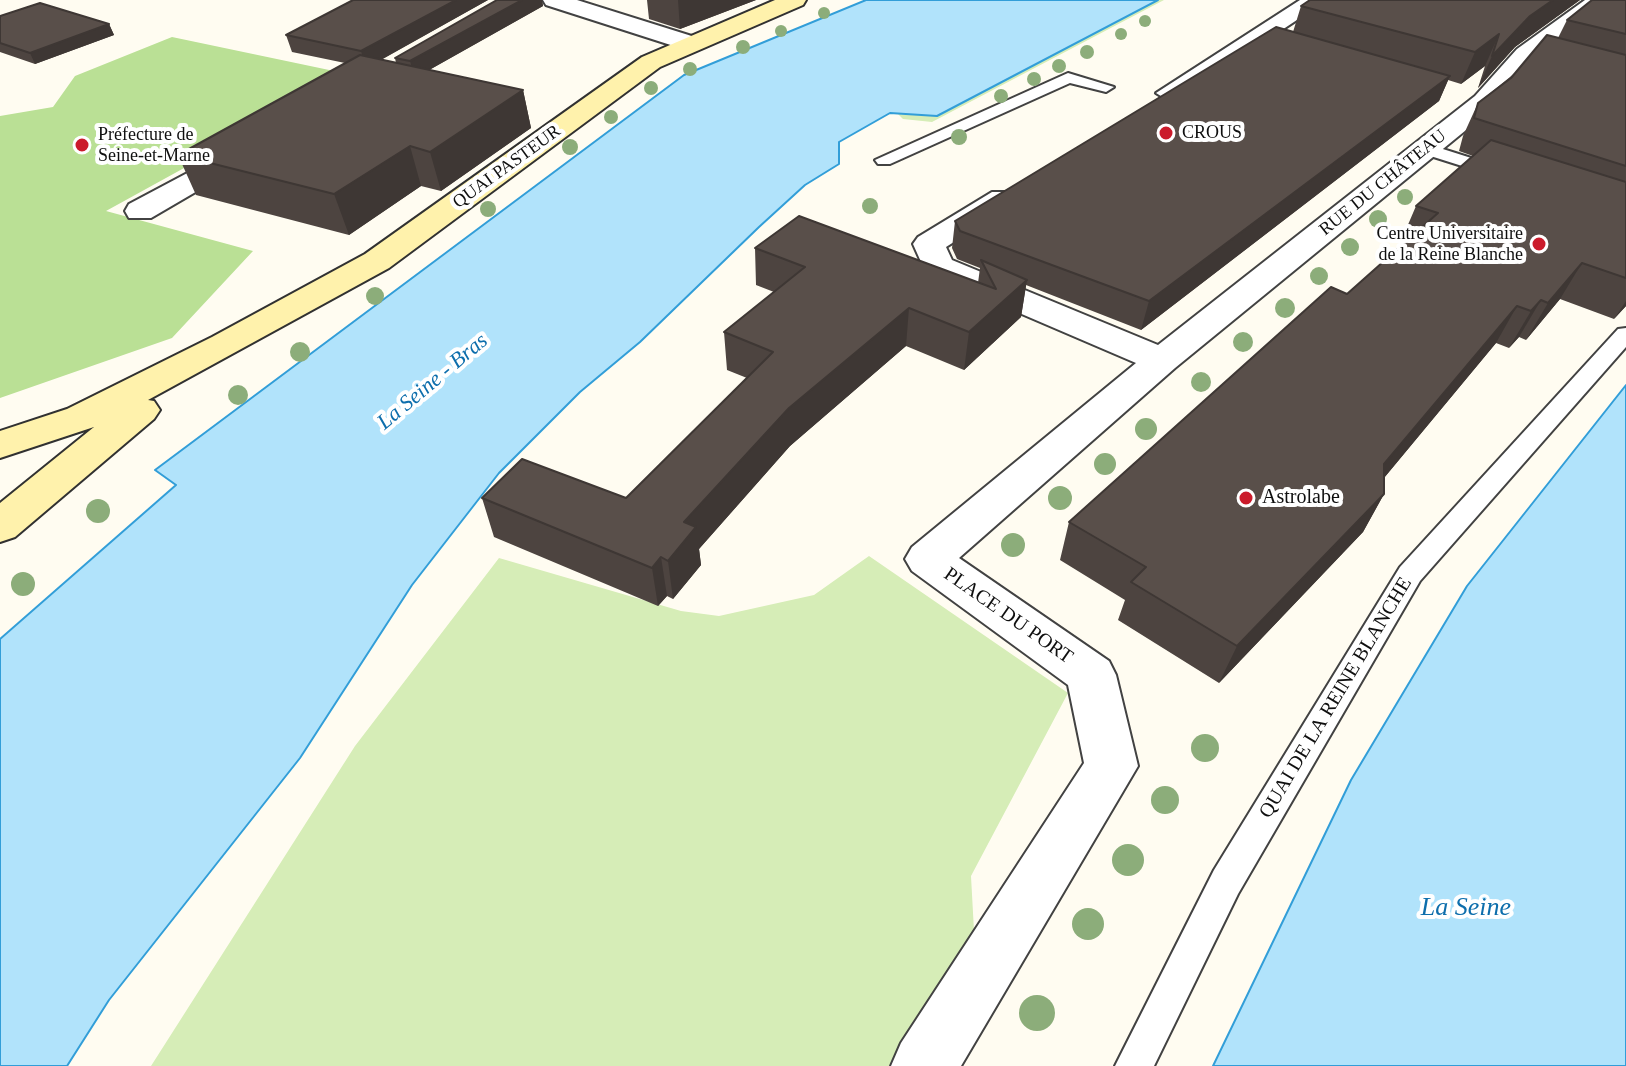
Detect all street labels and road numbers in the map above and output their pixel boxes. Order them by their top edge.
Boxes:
street label: QUAI PASTEUR [449,121,565,213]
street label: RUE DU CHÂTEAU [1315,125,1451,241]
street label: PLACE DU PORT [939,563,1077,669]
street label: QUAI DE LA REINE BLANCHE [1254,573,1418,823]

